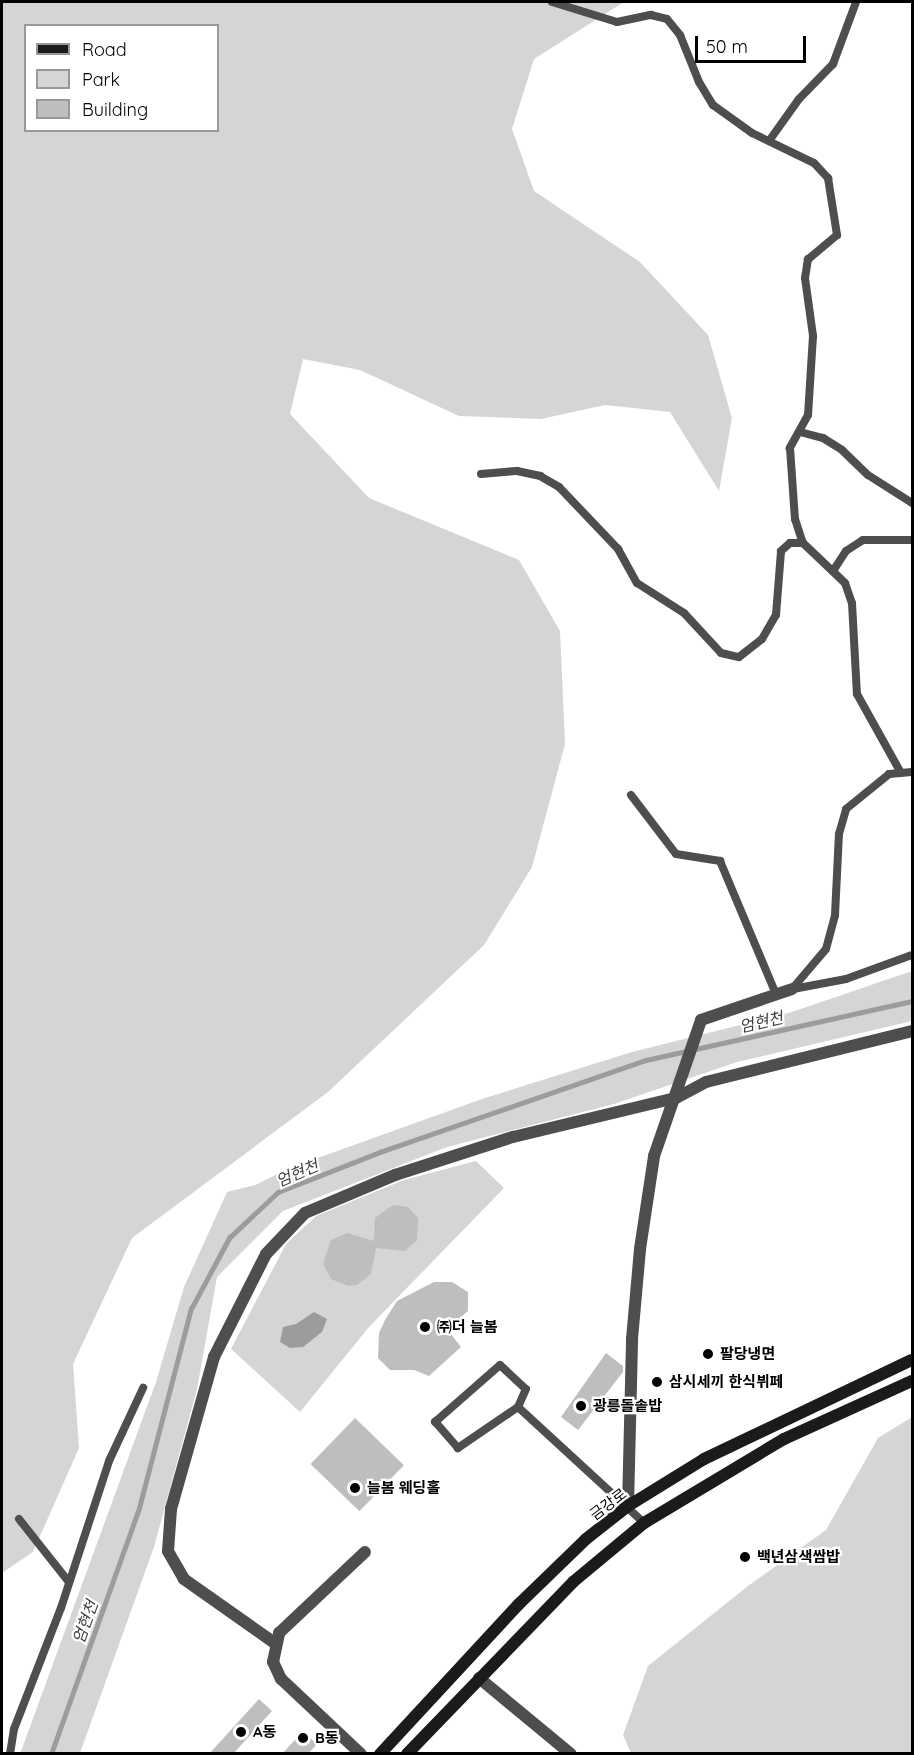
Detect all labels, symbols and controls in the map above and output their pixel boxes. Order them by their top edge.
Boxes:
legend [24,24,219,132]
scale bar [698,24,809,62]
text: 50 m [706,35,748,58]
text: Road [82,38,127,61]
text: Park [82,68,120,91]
text: Building [82,98,148,121]
water label: 엄현천 [737,1008,785,1036]
water label: 엄현천 [273,1156,321,1190]
place label: ㈜더 늘봄 [437,1318,498,1336]
marker: ㈜더 늘봄 [418,1320,432,1334]
place label: 팔당냉면 [720,1345,775,1363]
marker: 팔당냉면 [701,1347,715,1361]
place label: 삼시세끼 한식뷔페 [669,1373,784,1391]
marker: 삼시세끼 한식뷔페 [650,1375,664,1389]
place label: 광릉돌솥밥 [593,1397,662,1415]
marker: 광릉돌솥밥 [574,1399,588,1413]
place label: 늘봄 웨딩홀 [367,1479,440,1497]
marker: 늘봄 웨딩홀 [348,1481,362,1495]
street label: 금강로 [586,1484,630,1524]
place label: 백년삼색쌈밥 [757,1548,840,1566]
marker: 백년삼색쌈밥 [738,1550,752,1564]
water label: 엄현천 [68,1598,102,1646]
place label: A동 [253,1723,276,1741]
marker: A동 [234,1725,248,1739]
place label: B동 [315,1729,339,1747]
marker: B동 [296,1731,310,1745]

